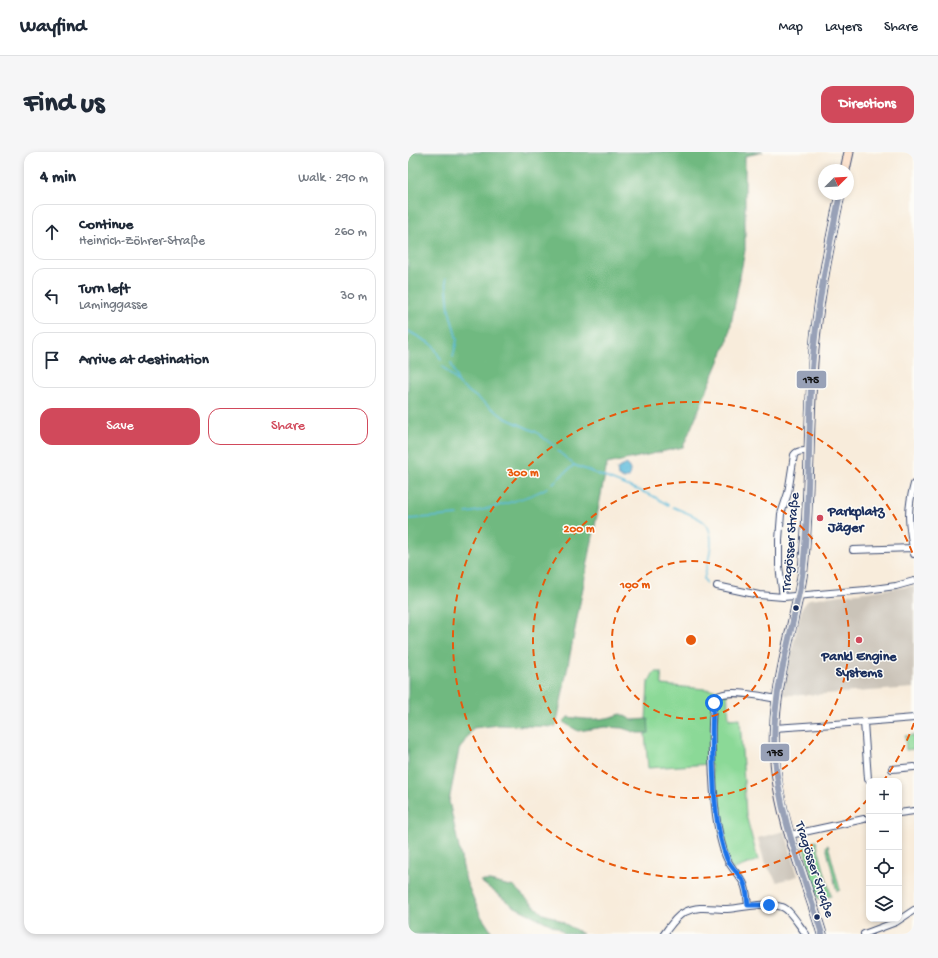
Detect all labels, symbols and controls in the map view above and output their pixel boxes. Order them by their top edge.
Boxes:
text: Wayfind [20,16,86,39]
text: Map [779,19,803,36]
text: Layers [825,19,862,36]
text: Share [884,19,918,36]
button: Directions [821,86,914,123]
text: Find us [24,88,104,121]
north arrow [818,164,854,200]
text: 4 min [40,168,76,188]
text: Walk · 290 m [298,171,368,186]
text: Continue [79,216,133,234]
icon: ahead [41,221,63,243]
text: 260 m [334,225,367,240]
text: Heinrich-Zöhrer-Straße [79,234,205,249]
text: Turn left [79,280,130,298]
icon: left [41,285,63,307]
text: 30 m [341,289,367,304]
text: Laminggasse [79,298,148,313]
icon: arrive [41,349,63,371]
text: Arrive at destination [79,351,209,369]
line badge: 175 [796,370,827,389]
text: 175 [802,375,819,387]
button: Save [40,408,200,445]
button: Share [208,408,368,445]
text: 300 m [506,467,539,481]
street label: Tragösser Straße [779,491,804,594]
place label: Parkplatz Jäger [827,504,885,537]
marker: Parkplatz Jäger [815,513,825,523]
text: 200 m [564,523,595,537]
text: 100 m [619,579,650,593]
unlabelled marker [791,603,801,613]
centre of rings [684,633,698,647]
marker: Pankl Engine Systems [854,635,864,645]
place label: Pankl Engine Systems [820,649,897,682]
route start [705,694,723,712]
line badge: 175 [760,743,790,762]
text: 175 [766,748,783,760]
map controls [866,778,902,922]
button: + [866,778,902,814]
button: − [866,814,902,850]
street label: Tragösser Straße [790,819,837,921]
button: locate [866,850,902,886]
button: layers [866,886,902,922]
route end [760,896,778,914]
unlabelled marker [812,912,822,922]

